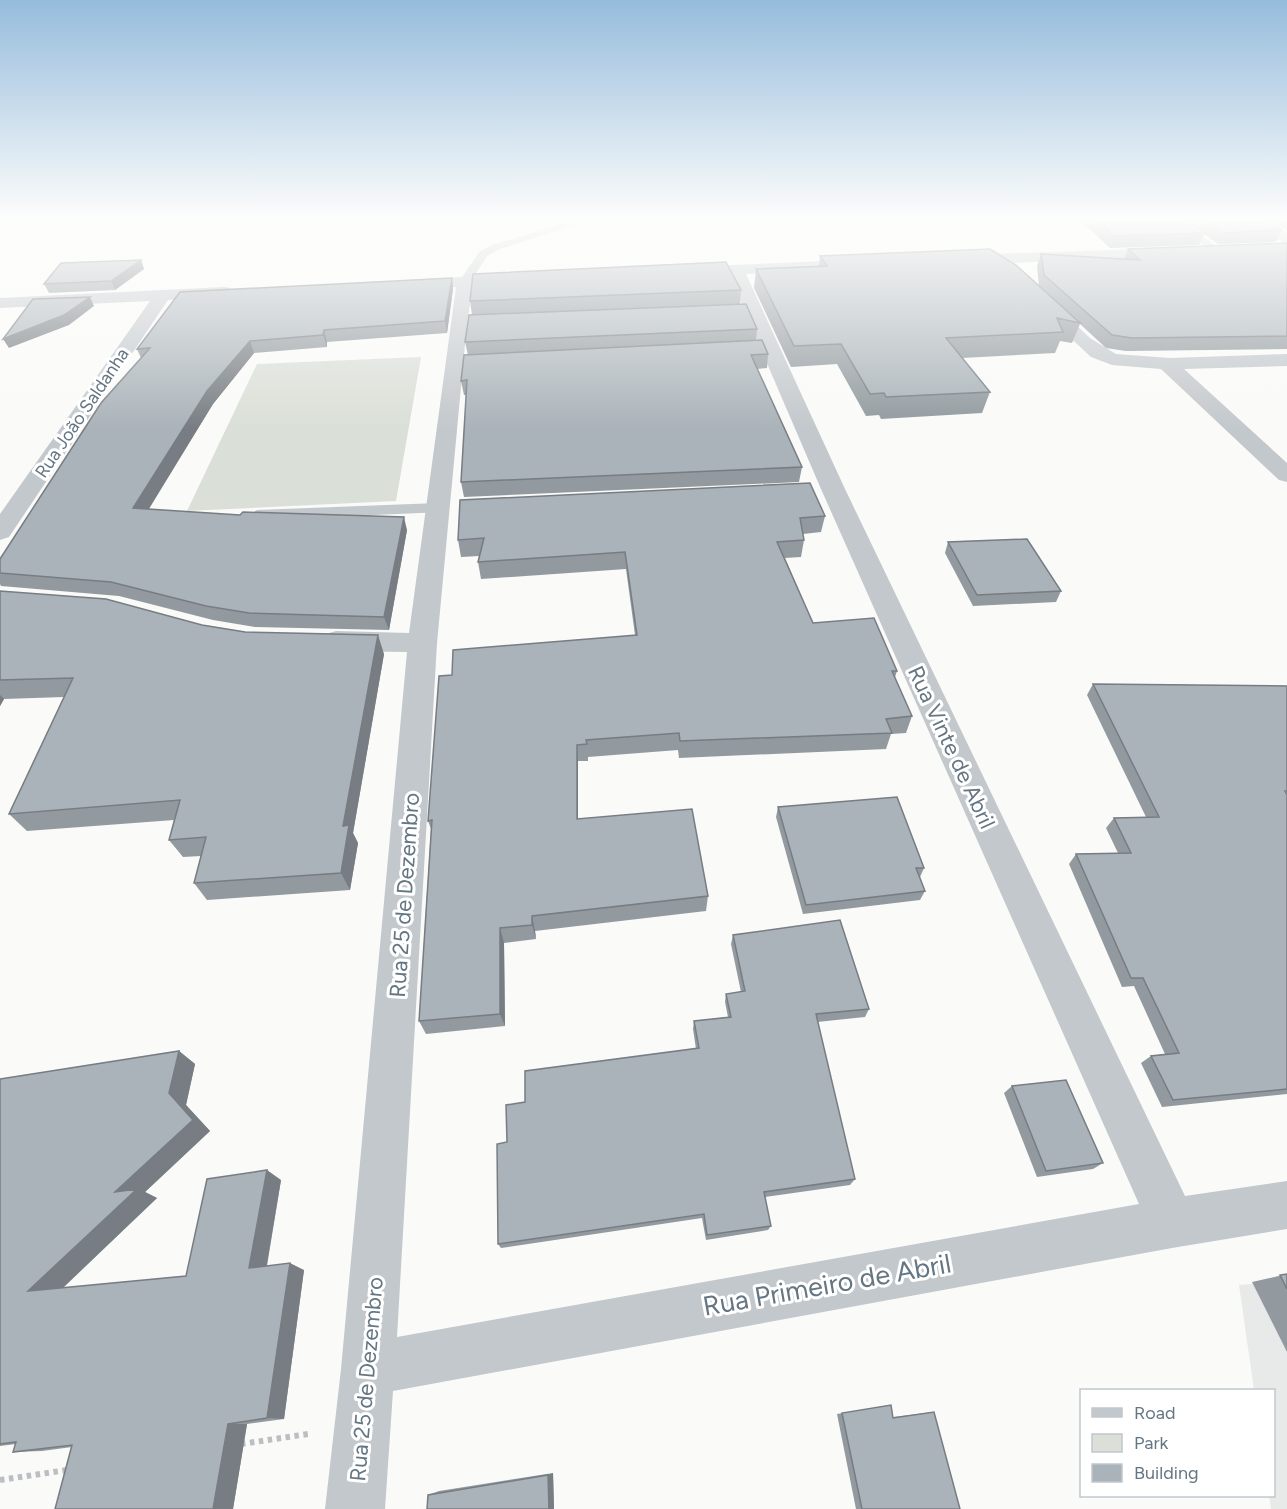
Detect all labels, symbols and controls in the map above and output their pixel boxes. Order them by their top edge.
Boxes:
street label: Rua João Saldanha [30,344,134,482]
street label: Rua Vinte de Abril [902,662,1001,833]
street label: Rua 25 de Dezembro [384,792,425,998]
street label: Rua Primeiro de Abril [700,1246,954,1323]
street label: Rua 25 de Dezembro [344,1276,389,1482]
legend [1080,1389,1275,1497]
text: Road [1134,1402,1175,1424]
text: Park [1134,1432,1169,1454]
text: Building [1134,1462,1199,1484]

